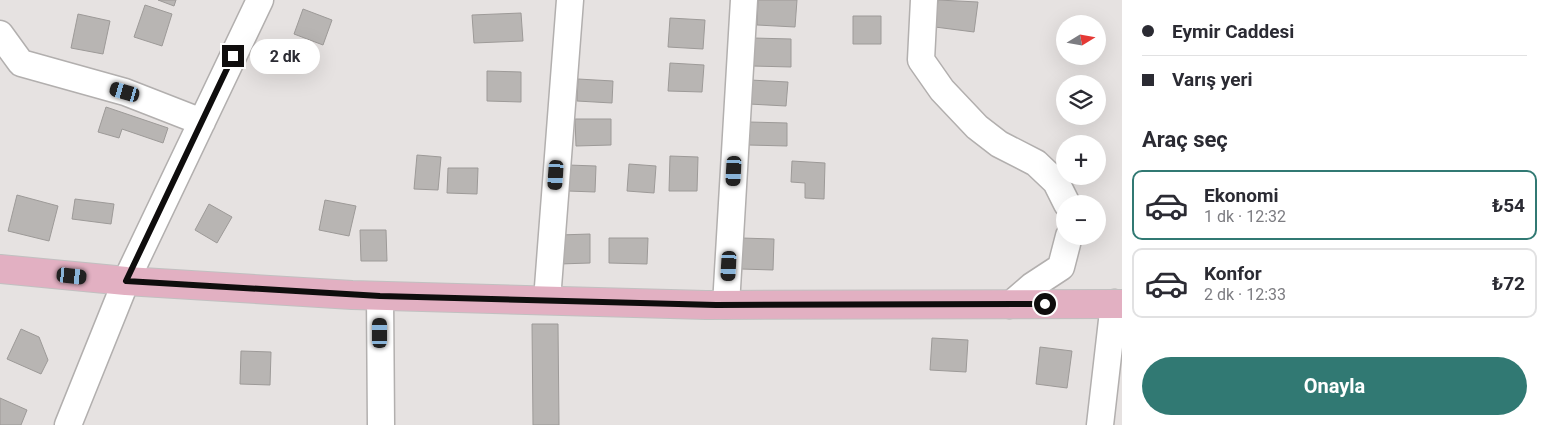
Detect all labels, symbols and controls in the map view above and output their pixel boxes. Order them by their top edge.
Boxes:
north arrow [1056,15,1106,65]
map controls [1056,15,1106,245]
text: Eymir Caddesi [1172,20,1294,43]
callout: 2 dk [250,38,320,74]
route end [222,45,244,67]
text: 2 dk [270,47,300,66]
text: Varış yeri [1172,68,1252,91]
button: layers [1056,75,1106,125]
car [108,81,141,103]
text: Araç seç [1142,127,1228,152]
button: + [1056,135,1106,185]
car [725,156,742,186]
car [547,160,564,190]
icon: car [1144,183,1189,228]
text: Ekonomi [1204,184,1278,207]
text: ₺54 [1492,194,1525,217]
button: − [1056,195,1106,245]
text: 1 dk · 12:32 [1204,207,1286,226]
car [720,251,737,281]
icon: car [1144,261,1189,306]
text: Konfor [1204,262,1262,285]
car [56,267,87,285]
text: ₺72 [1492,272,1525,295]
text: 2 dk · 12:33 [1204,285,1286,304]
route start [1034,293,1056,315]
car [372,318,387,348]
button: Onayla [1142,357,1527,415]

